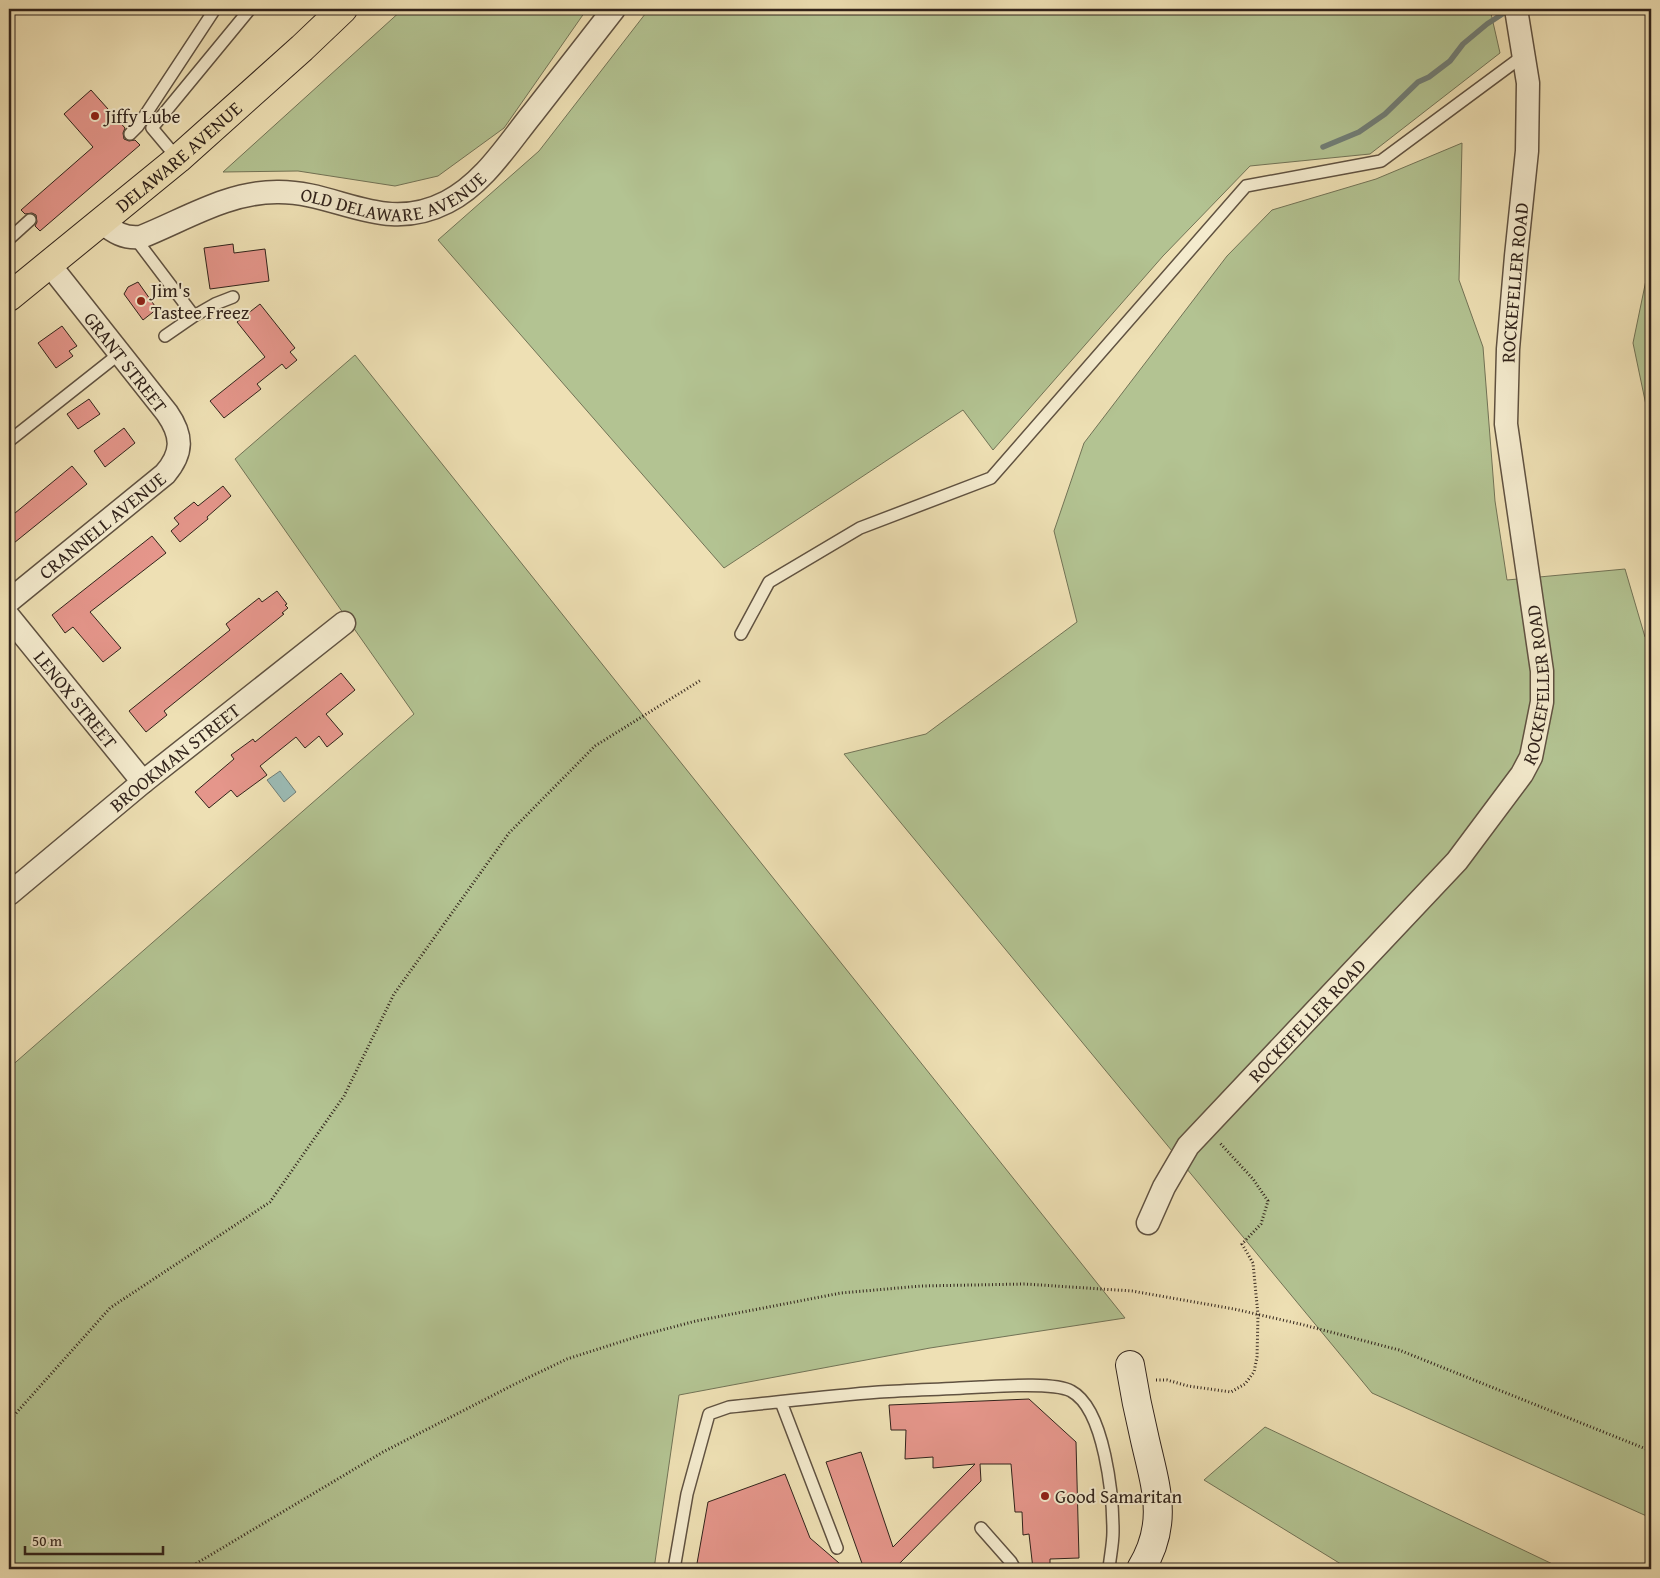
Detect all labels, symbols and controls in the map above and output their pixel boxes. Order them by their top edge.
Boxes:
street label: DELAWARE AVENUE [109,94,248,219]
place label: Jiffy Lube [103,102,181,130]
marker: Jiffy Lube [89,110,101,122]
street label: OLD DELAWARE AVENUE [298,165,492,228]
street label: ROCKEFELLER ROAD [1494,201,1536,363]
place label: Jim's Tastee Freez [149,276,249,326]
marker: Jim's Tastee Freez [135,295,147,307]
street label: GRANT STREET [78,305,175,419]
street label: CRANNELL AVENUE [32,465,172,586]
street label: ROCKEFELLER ROAD [1515,603,1556,770]
street label: LENOX STREET [27,644,124,755]
street label: BROOKMAN STREET [103,696,247,818]
street label: ROCKEFELLER ROAD [1241,952,1372,1088]
place label: Good Samaritan [1055,1482,1183,1510]
marker: Good Samaritan [1039,1490,1051,1502]
scale bar [25,1523,162,1555]
text: 50 m [32,1530,63,1551]

